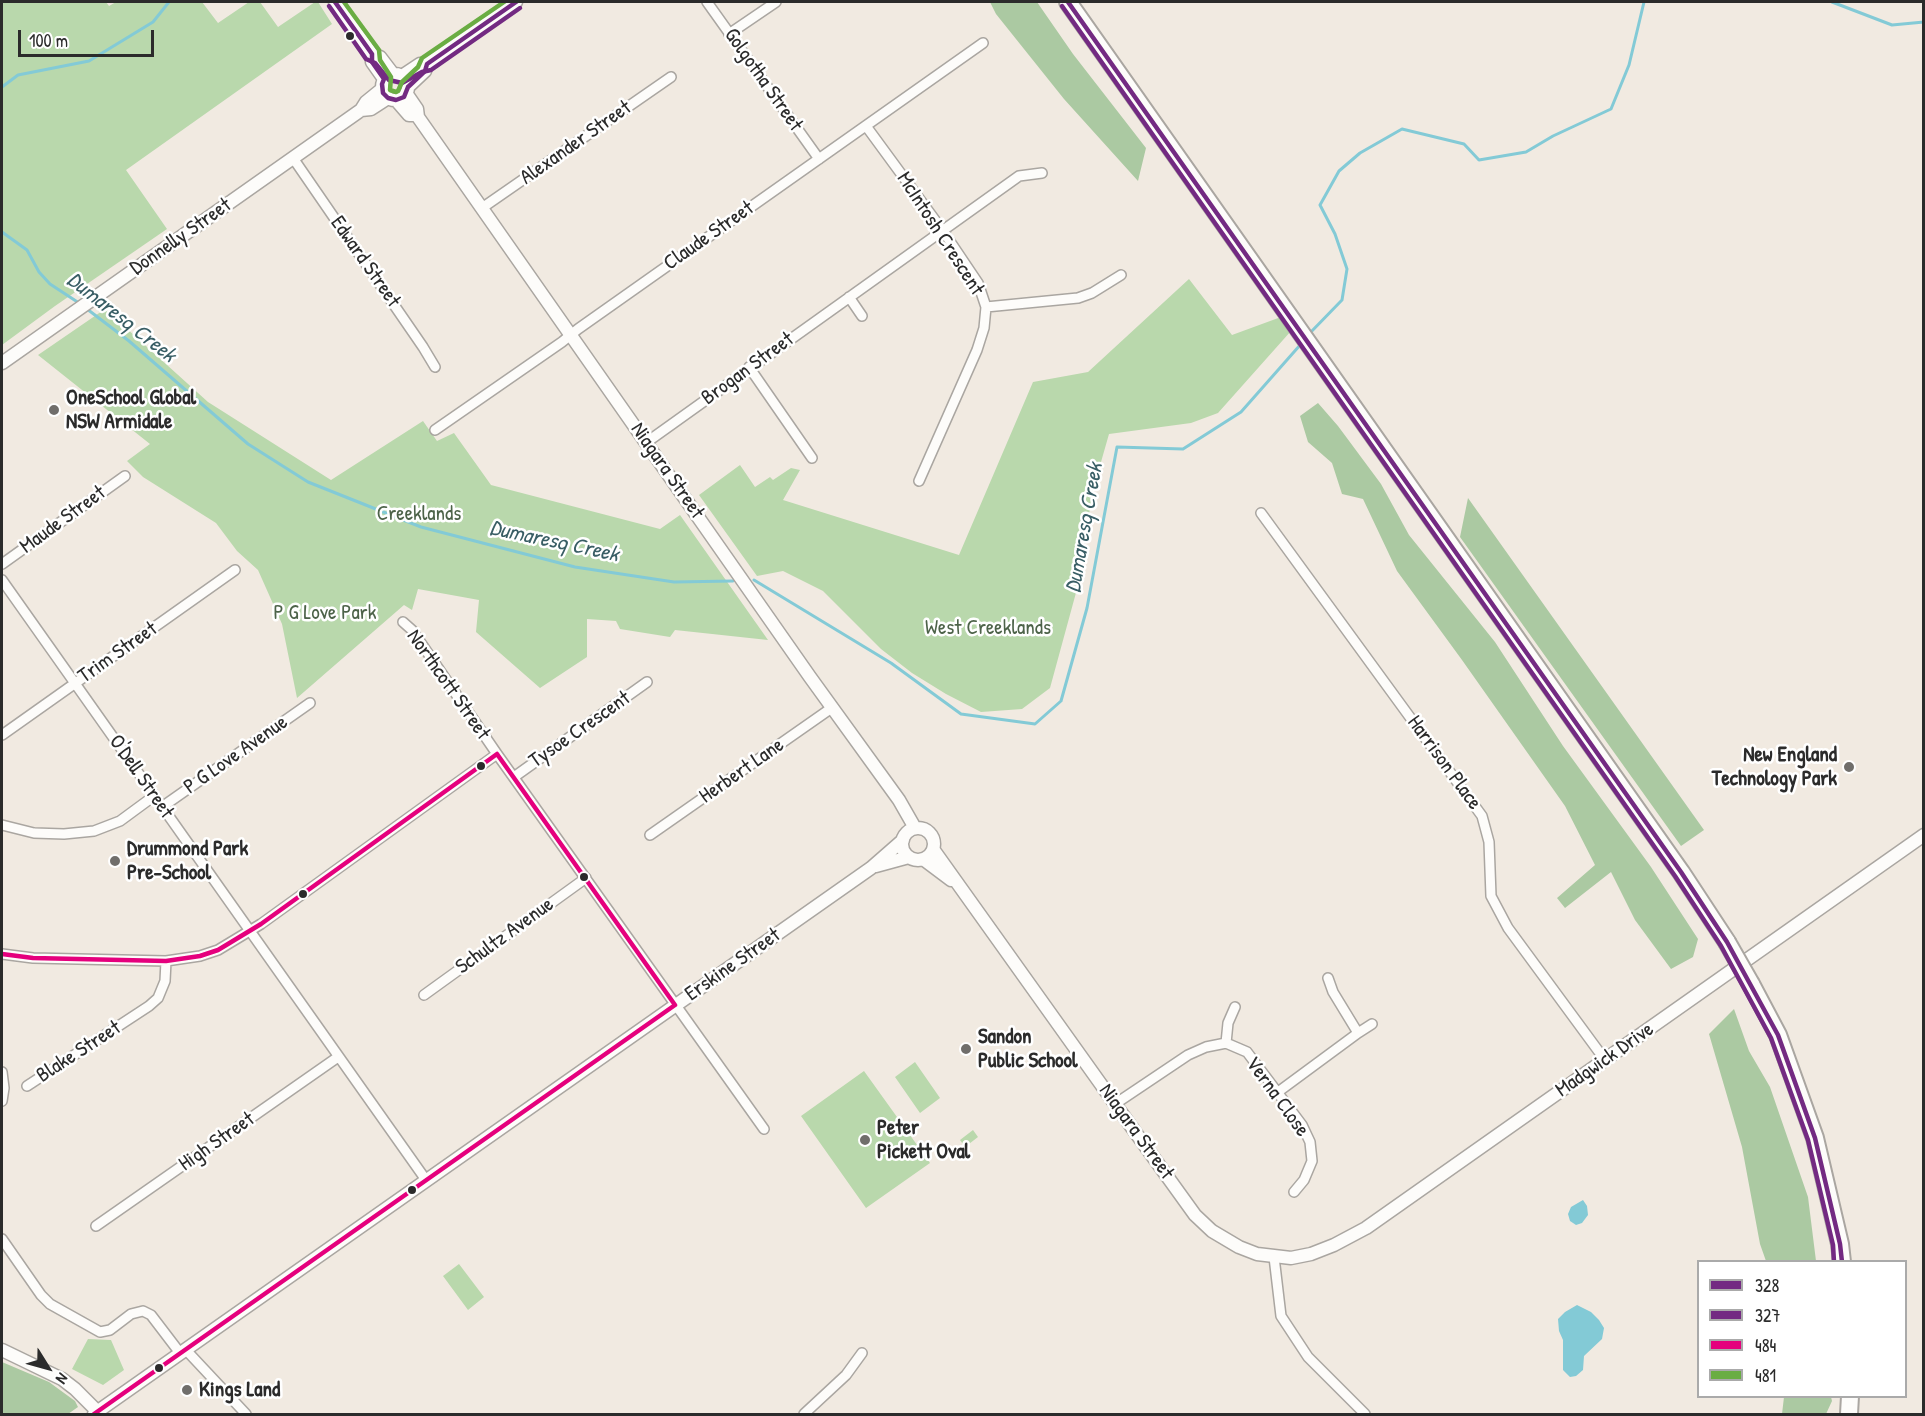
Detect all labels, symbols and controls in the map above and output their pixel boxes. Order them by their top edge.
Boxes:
scale bar [21,18,158,56]
street label: Golgotha Street [718,24,808,136]
text: 100 m [29,28,68,53]
unlabelled marker [344,30,356,42]
street label: Alexander Street [516,95,636,191]
street label: McIntosh Crescent [891,168,989,300]
street label: Donnelly Street [126,193,236,281]
street label: Claude Street [659,196,759,276]
street label: Edward Street [324,212,406,312]
water label: Dumaresq Creek [61,267,181,369]
street label: Brogan Street [697,327,799,411]
place label: OneSchool Global NSW Armidale [66,385,196,435]
marker: OneSchool Global NSW Armidale [47,403,61,417]
street label: Niagara Street [625,418,709,524]
water label: Dumaresq Creek [1061,461,1109,595]
street label: Maude Street [15,481,111,559]
park label: Creeklands [377,501,461,527]
water label: Dumaresq Creek [487,515,621,569]
park label: P G Love Park [274,600,376,626]
park label: West Creeklands [925,615,1051,641]
street label: Trim Street [74,617,162,689]
street label: Northcott Street [401,625,495,745]
street label: Tysoe Crescent [525,686,635,774]
street label: P G Love Avenue [179,710,293,800]
street label: Harrison Place [1401,711,1487,815]
street label: O'Dell Street [103,730,179,824]
street label: Herbert Lane [695,733,789,809]
place label: New England Technology Park [1712,742,1837,792]
unlabelled marker [475,760,487,772]
marker: New England Technology Park [1842,760,1856,774]
place label: Drummond Park Pre-School [127,836,248,886]
marker: Drummond Park Pre-School [108,854,122,868]
unlabelled marker [578,871,590,883]
unlabelled marker [297,888,309,900]
street label: Schultz Avenue [451,892,559,980]
street label: Erskine Street [681,923,785,1007]
street label: Blake Street [32,1015,126,1089]
street label: Madgwick Drive [1551,1017,1659,1103]
place label: Sandon Public School [978,1024,1078,1074]
marker: Sandon Public School [959,1042,973,1056]
street label: Verna Close [1240,1052,1314,1142]
street label: Niagara Street [1093,1079,1179,1185]
street label: High Street [174,1107,260,1177]
place label: Peter Pickett Oval [877,1115,970,1165]
marker: Peter Pickett Oval [858,1133,872,1147]
unlabelled marker [406,1184,418,1196]
legend [1697,1260,1907,1398]
text: 328 [1755,1273,1779,1298]
text: 327 [1755,1303,1780,1328]
text: 484 [1755,1333,1776,1358]
north arrow [18,1338,78,1398]
unlabelled marker [153,1362,165,1374]
text: 481 [1755,1363,1776,1388]
text: N [51,1369,74,1389]
place label: Kings Land [199,1377,280,1403]
marker: Kings Land [180,1383,194,1397]

